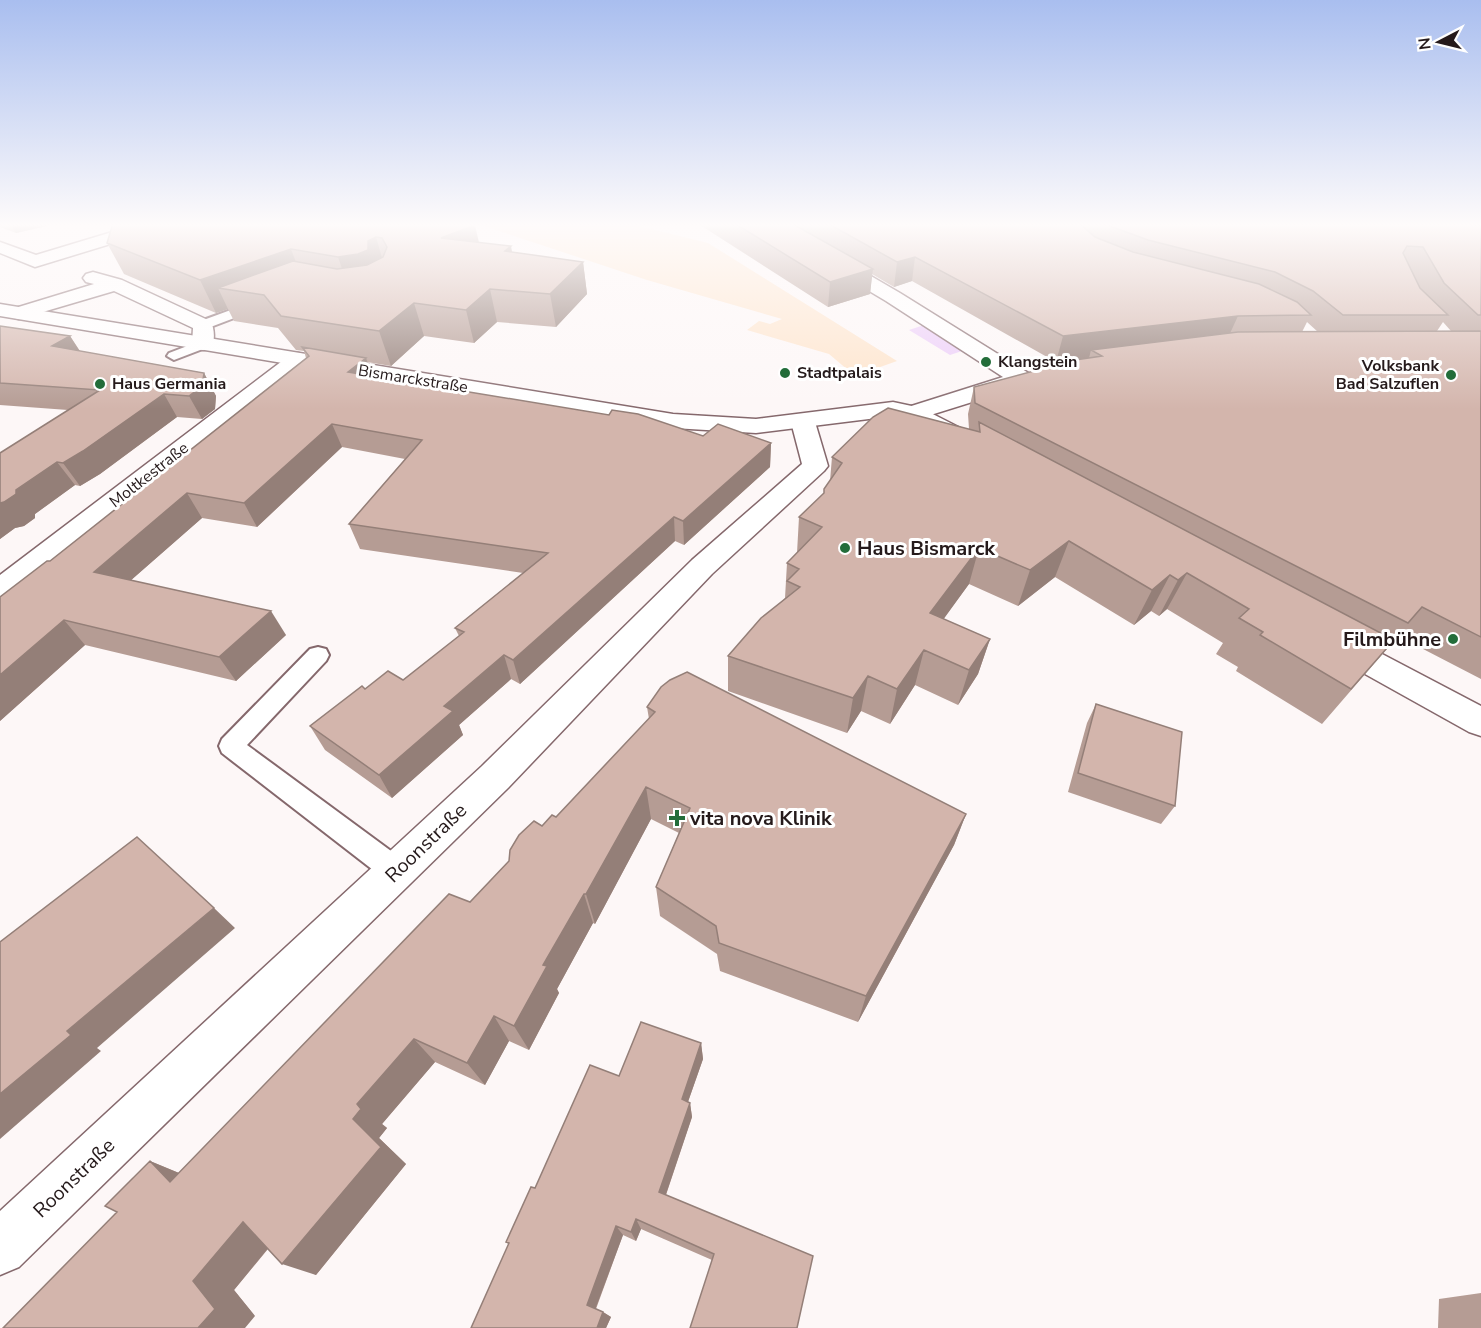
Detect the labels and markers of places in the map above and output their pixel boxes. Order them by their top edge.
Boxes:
place label: Klangstein [998,351,1077,373]
marker: Klangstein [979,355,993,369]
place label: Volksbank Bad Salzuflen [1336,355,1439,395]
place label: Stadtpalais [797,362,882,384]
marker: Stadtpalais [778,366,792,380]
marker: Volksbank Bad Salzuflen [1444,368,1458,382]
place label: Haus Germania [112,373,226,395]
marker: Haus Germania [93,377,107,391]
place label: Haus Bismarck [857,535,996,562]
marker: Haus Bismarck [838,541,852,555]
place label: Filmbühne [1343,626,1441,653]
marker: Filmbühne [1446,632,1460,646]
place label: vita nova Klinik [689,805,833,832]
marker: vita nova Klinik [668,809,686,827]

